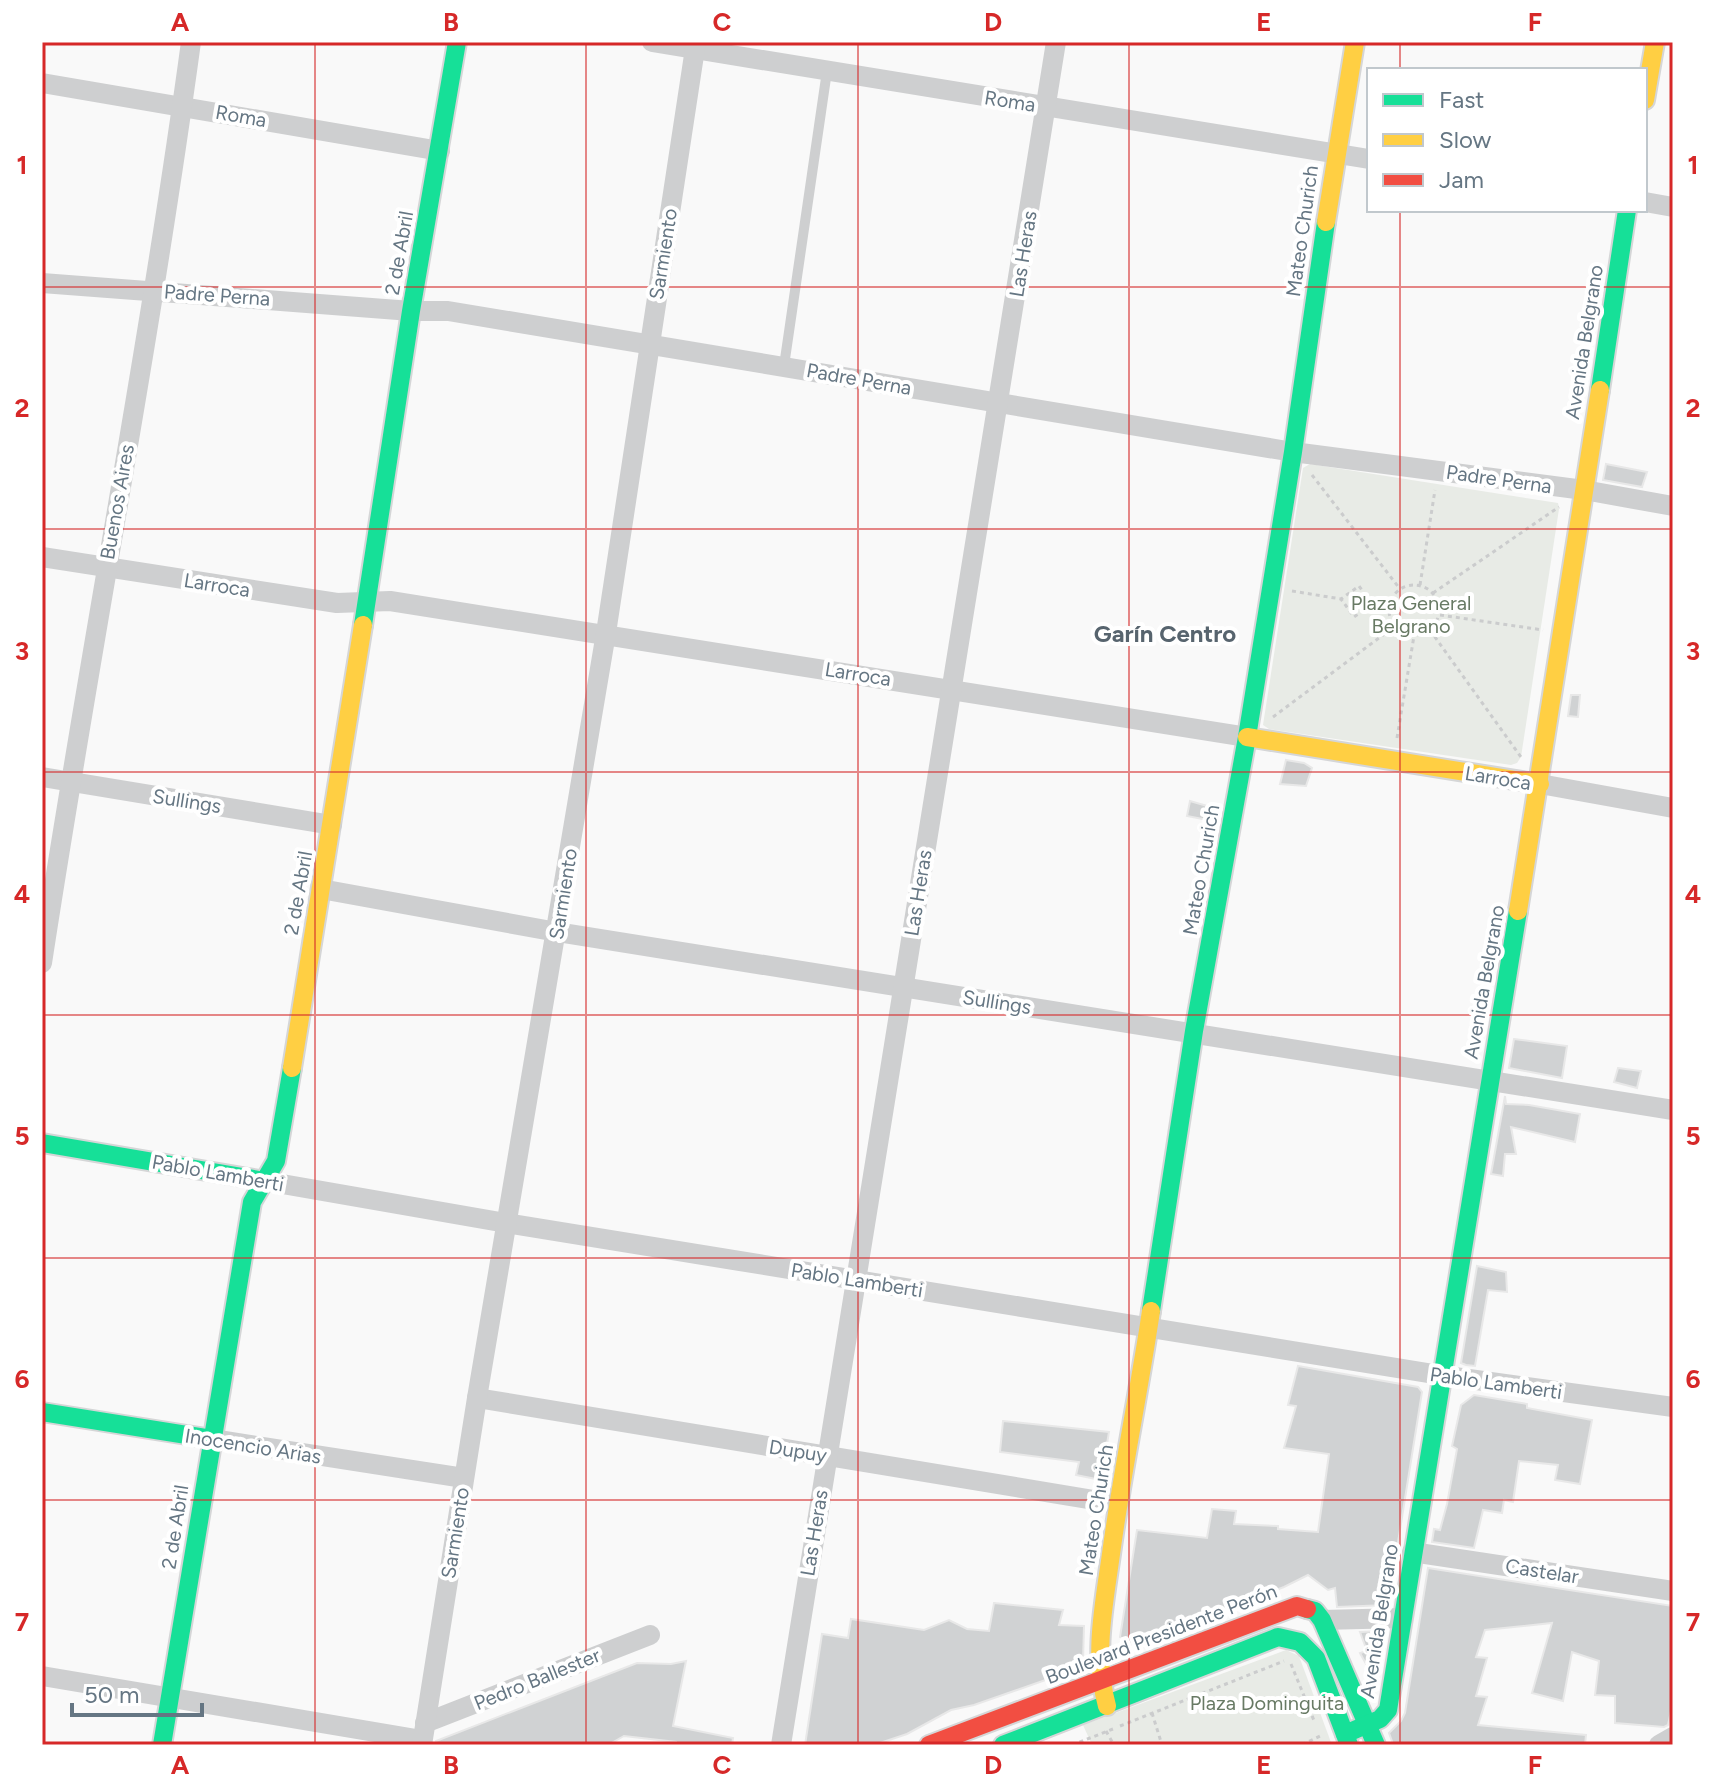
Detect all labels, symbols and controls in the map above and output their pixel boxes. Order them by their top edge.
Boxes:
text: A [171,6,190,38]
text: B [443,6,459,38]
text: C [713,6,732,38]
text: D [984,6,1002,38]
text: E [1256,6,1272,38]
text: F [1528,6,1542,38]
legend [1367,68,1647,212]
street label: Roma [983,85,1037,117]
text: Fast [1439,85,1484,114]
street label: Roma [214,100,268,132]
text: Slow [1439,125,1492,154]
text: 1 [17,149,27,181]
text: 1 [1688,149,1698,181]
street label: Mateo Churich [1281,164,1323,298]
text: Jam [1439,165,1484,194]
street label: Sarmiento [644,207,682,301]
street label: 2 de Abril [380,209,418,297]
street label: Las Heras [1004,209,1042,299]
street label: Avenida Belgrano [1560,263,1608,421]
street label: Padre Perna [163,279,271,311]
street label: Padre Perna [805,358,913,400]
text: 2 [14,392,30,424]
text: 2 [1685,392,1701,424]
street label: Buenos Aires [95,443,139,561]
street label: Padre Perna [1445,460,1553,498]
street label: Larroca [182,568,252,602]
park label: Plaza General Belgrano [1351,591,1471,638]
district label: Garín Centro [1094,619,1236,648]
text: 3 [15,635,29,667]
text: 3 [1686,635,1700,667]
street label: Larroca [823,657,893,691]
street label: Larroca [1463,761,1533,795]
street label: Sullings [151,784,223,818]
street label: Mateo Churich [1178,803,1224,937]
street label: Sarmiento [544,847,582,941]
street label: Las Heras [899,848,937,938]
street label: 2 de Abril [279,849,317,937]
text: 4 [14,878,30,910]
text: 4 [1685,878,1701,910]
street label: Avenida Belgrano [1459,903,1509,1061]
street label: Sullings [961,985,1033,1019]
text: 5 [14,1120,30,1152]
text: 5 [1685,1120,1701,1152]
street label: Pablo Lamberti [150,1150,286,1196]
street label: Pablo Lamberti [789,1258,925,1302]
street label: Pablo Lamberti [1428,1362,1564,1404]
text: 6 [14,1363,30,1395]
text: 6 [1685,1363,1701,1395]
street label: Inocencio Arias [183,1423,323,1469]
street label: Dupuy [767,1435,829,1467]
street label: Mateo Churich [1074,1443,1118,1577]
street label: 2 de Abril [157,1483,193,1571]
street label: Sarmiento [436,1486,474,1580]
street label: Las Heras [795,1488,833,1578]
street label: Avenida Belgrano [1355,1542,1403,1700]
street label: Castelar [1504,1553,1581,1589]
street label: Boulevard Presidente Perón [1042,1579,1280,1689]
text: 7 [15,1606,29,1638]
text: 7 [1686,1606,1700,1638]
street label: Pedro Ballester [470,1643,604,1715]
scale bar [72,1667,202,1717]
text: 50 m [84,1680,140,1709]
park label: Plaza Dominguita [1190,1691,1344,1715]
text: A [171,1749,190,1781]
text: B [443,1749,459,1781]
text: C [713,1749,732,1781]
text: D [984,1749,1002,1781]
text: E [1256,1749,1272,1781]
text: F [1528,1749,1542,1781]

